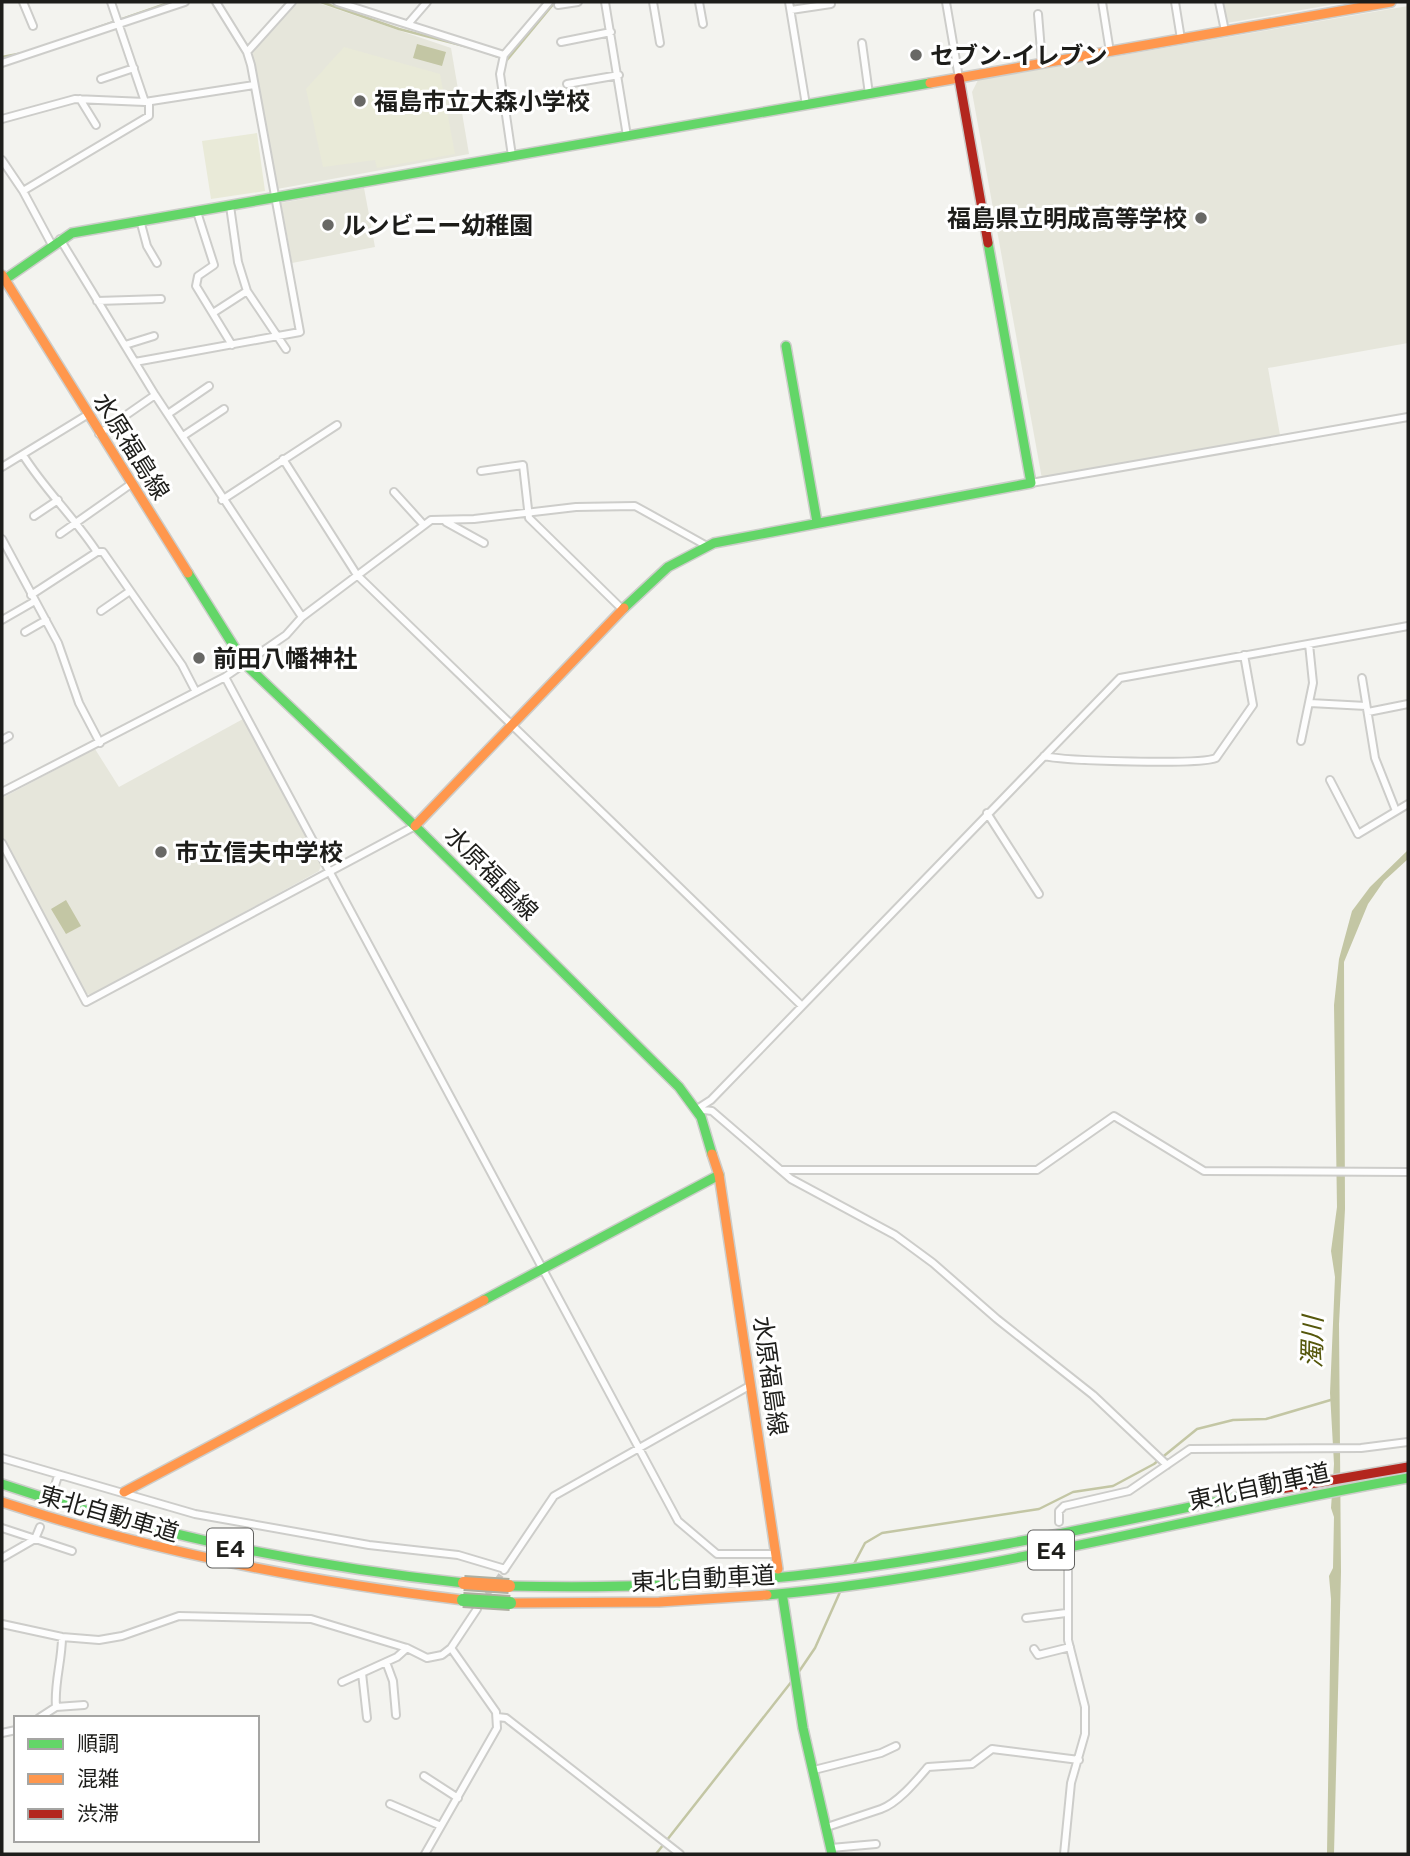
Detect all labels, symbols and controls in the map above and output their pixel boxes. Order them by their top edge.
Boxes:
place label: セブン-イレブン [930,41,1107,69]
marker: セブン-イレブン [908,47,924,63]
place label: 福島市立大森小学校 [374,87,590,115]
marker: 福島市立大森小学校 [352,93,368,109]
place label: 福島県立明成高等学校 [947,204,1187,232]
marker: 福島県立明成高等学校 [1193,210,1209,226]
place label: ルンビニー幼稚園 [342,211,534,239]
marker: ルンビニー幼稚園 [320,217,336,233]
street label: 水原福島線 [88,388,176,504]
place label: 前田八幡神社 [213,644,357,672]
marker: 前田八幡神社 [191,650,207,666]
street label: 水原福島線 [440,821,544,925]
place label: 市立信夫中学校 [175,838,343,866]
marker: 市立信夫中学校 [153,844,169,860]
water label: 濁川 [1296,1313,1328,1368]
street label: 水原福島線 [749,1315,793,1437]
street label: 東北自動車道 [1186,1457,1332,1515]
street label: 東北自動車道 [36,1480,182,1546]
road number: E4 [207,1528,253,1568]
road number: E4 [1028,1530,1074,1569]
street label: 東北自動車道 [630,1560,776,1596]
legend [14,1716,259,1842]
text: 順調 [77,1731,119,1756]
text: 混雑 [77,1766,119,1791]
text: 渋滞 [77,1801,119,1826]

